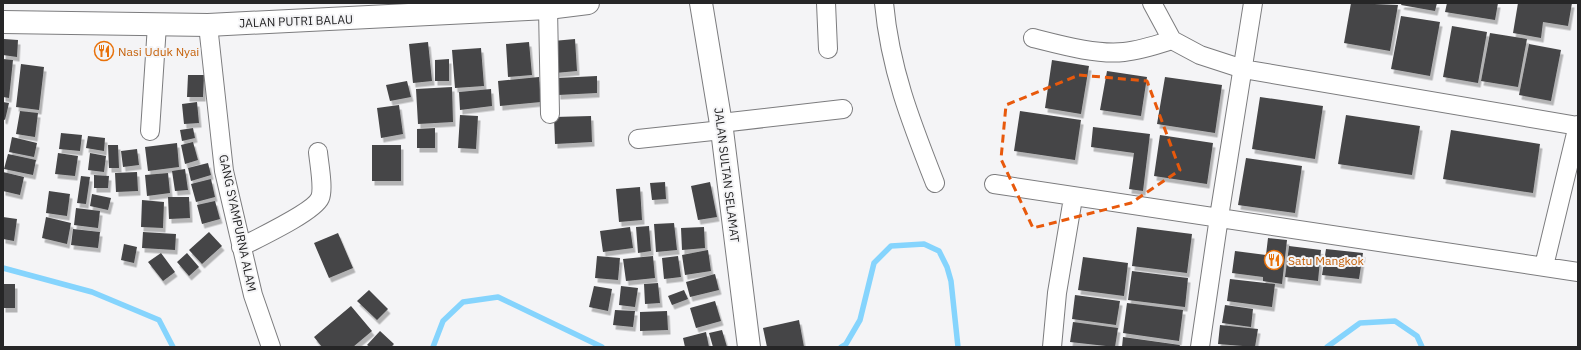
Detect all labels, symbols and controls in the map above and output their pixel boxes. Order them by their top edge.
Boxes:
street label: JALAN PUTRI BALAU [239,12,353,30]
restaurant icon: Nasi Uduk Nyai [93,40,115,62]
place label: Nasi Uduk Nyai [118,44,199,59]
street label: JALAN SULTAN SELAMAT [711,107,743,243]
street label: GANG SYAMPURNA ALAM [216,153,260,293]
restaurant icon: Satu Mangkok [1263,249,1285,271]
place label: Satu Mangkok [1288,253,1364,268]

